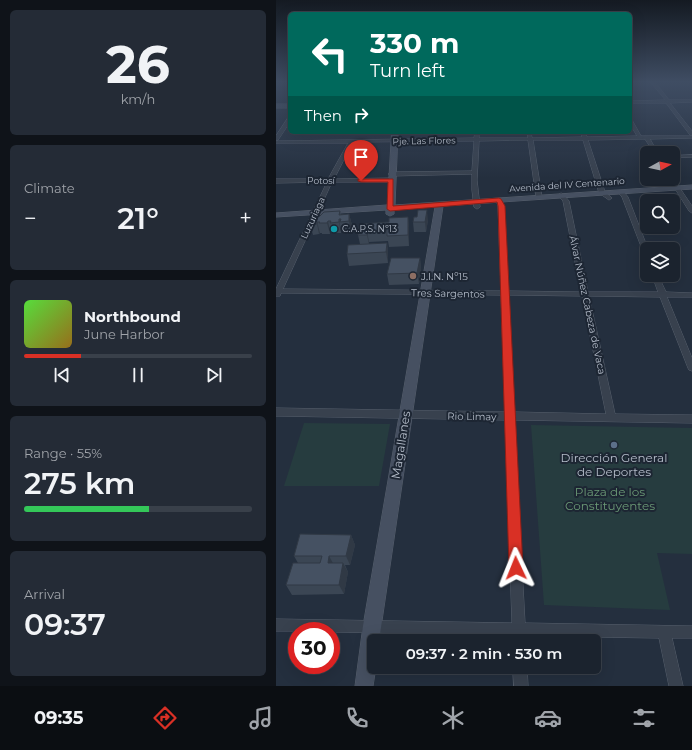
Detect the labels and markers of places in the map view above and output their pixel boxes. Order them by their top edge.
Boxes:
pin [344,140,378,181]
place label: C.A.P.S. Nº13 [342,223,397,234]
marker: C.A.P.S. Nº13 [329,224,339,234]
place label: J.I.N. Nº15 [420,270,468,283]
marker: J.I.N. Nº15 [408,271,418,281]
marker: Dirección General de Deportes [609,440,619,450]
place label: Dirección General de Deportes [561,450,667,479]

